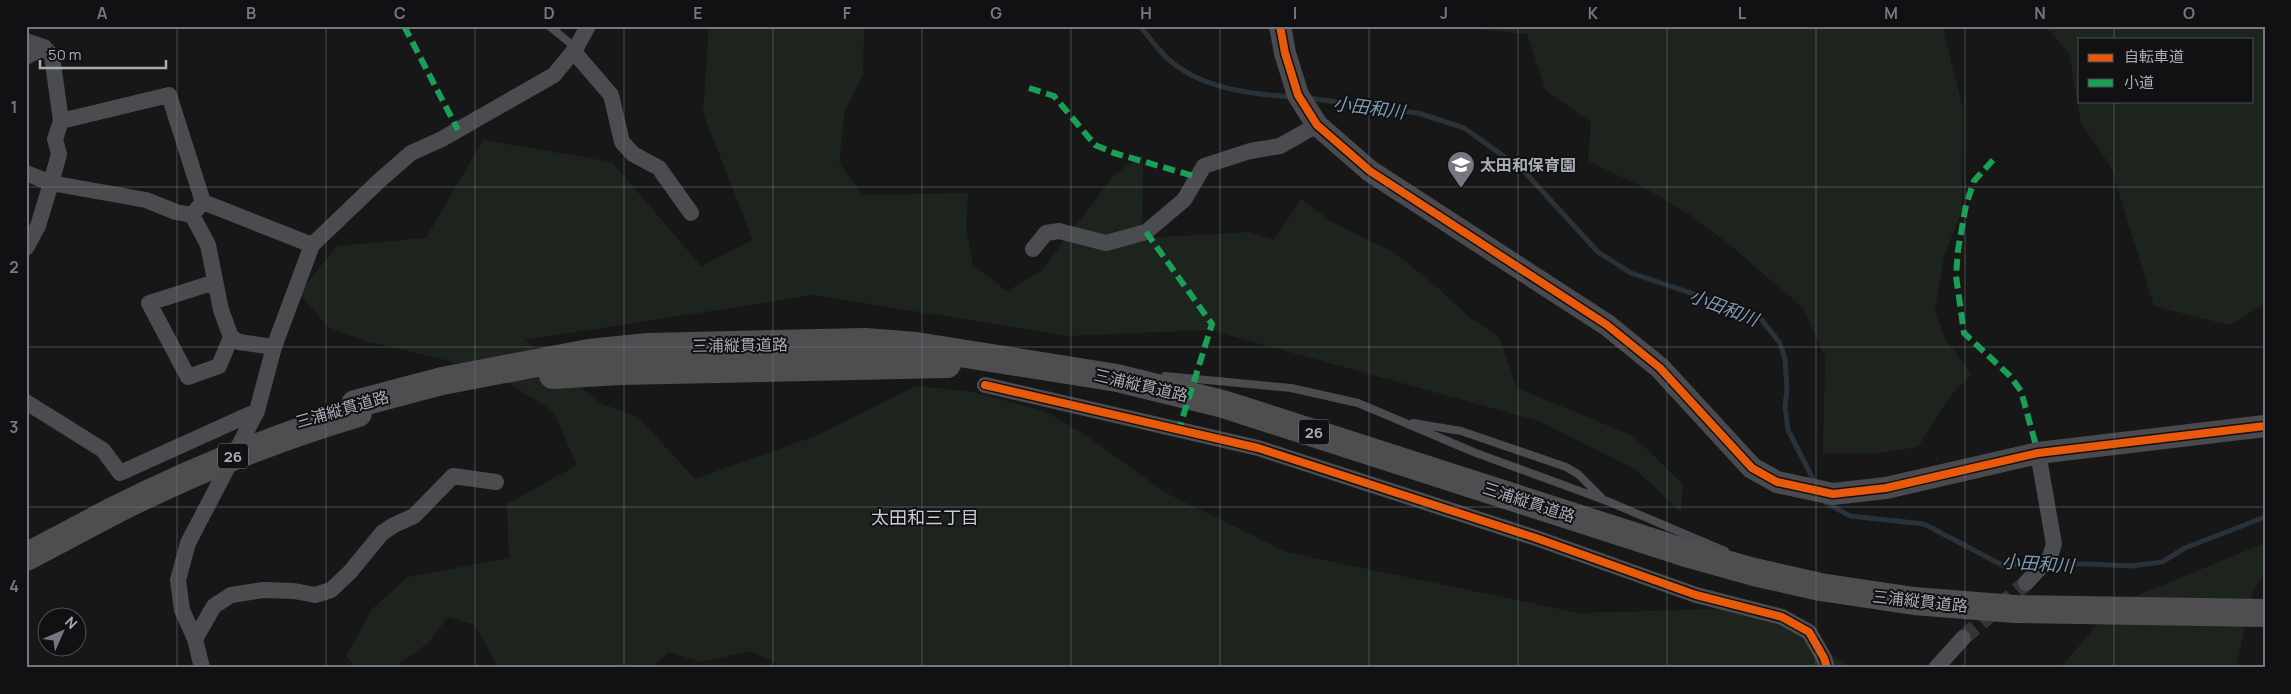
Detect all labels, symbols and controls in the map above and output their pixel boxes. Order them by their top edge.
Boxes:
text: A [97,2,108,24]
text: B [246,2,256,24]
text: C [394,2,406,24]
text: D [543,2,555,24]
text: E [693,2,703,24]
text: F [843,2,852,24]
text: G [990,2,1002,24]
text: H [1140,2,1152,24]
text: I [1293,2,1297,24]
text: J [1440,2,1448,24]
text: K [1588,2,1599,24]
text: L [1738,2,1747,24]
text: M [1884,2,1898,24]
text: N [2034,2,2046,24]
text: O [2183,2,2195,24]
scale bar [40,38,166,70]
legend [2078,38,2254,102]
text: 50 m [48,44,82,65]
text: 自転車道 [2124,46,2184,67]
text: 小道 [2124,72,2154,93]
water label: 小田和川 [1332,91,1408,124]
text: 1 [10,96,18,118]
school or university icon: 太田和保育園 [1446,150,1476,189]
place label: 太田和保育園 [1480,154,1576,176]
text: 2 [9,256,19,278]
water label: 小田和川 [1686,283,1764,332]
street label: 三浦縦貫道路 [692,333,788,357]
street label: 三浦縦貫道路 [1092,363,1190,407]
street label: 三浦縦貫道路 [293,385,391,433]
text: 3 [9,416,19,438]
road number: 26 [1299,420,1329,444]
road number: 26 [218,444,248,468]
street label: 三浦縦貫道路 [1480,477,1578,527]
district label: 太田和三丁目 [871,505,979,529]
water label: 小田和川 [2001,549,2077,578]
text: 4 [9,575,19,597]
street label: 三浦縦貫道路 [1871,585,1969,617]
north arrow [38,606,88,656]
text: N [61,612,82,633]

